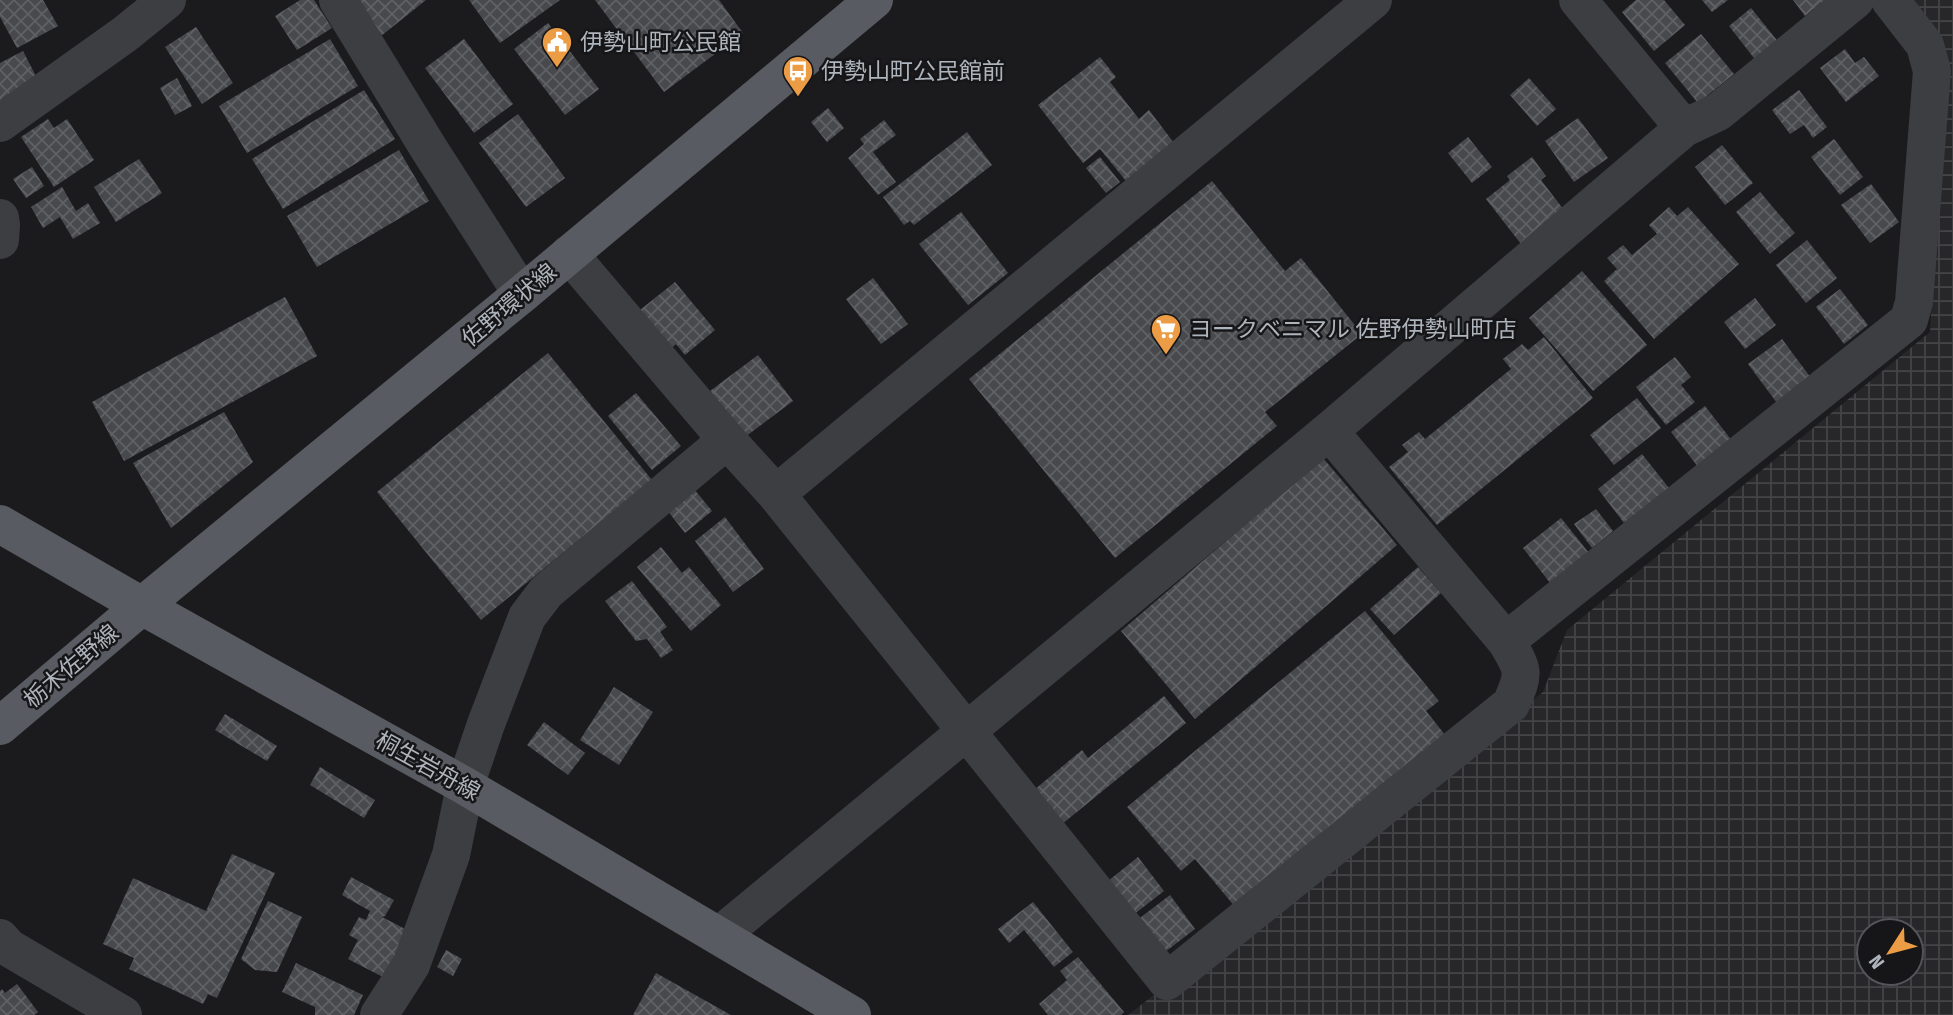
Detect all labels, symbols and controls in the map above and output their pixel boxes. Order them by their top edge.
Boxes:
public building icon: 伊勢山町公民館 [540,25,574,69]
place label: 伊勢山町公民館 [580,28,741,56]
bus stop icon: 伊勢山町公民館前 [781,54,815,98]
place label: 伊勢山町公民館前 [821,57,1005,85]
street label: 佐野環状線 [456,257,562,353]
supermarket icon: ヨークベニマル 佐野伊勢山町店 [1149,312,1183,356]
place label: ヨークベニマル 佐野伊勢山町店 [1189,315,1516,343]
street label: 栃木佐野線 [18,618,124,714]
street label: 桐生岩舟線 [371,726,485,806]
north arrow [1855,917,1925,987]
text: N [1864,950,1889,973]

